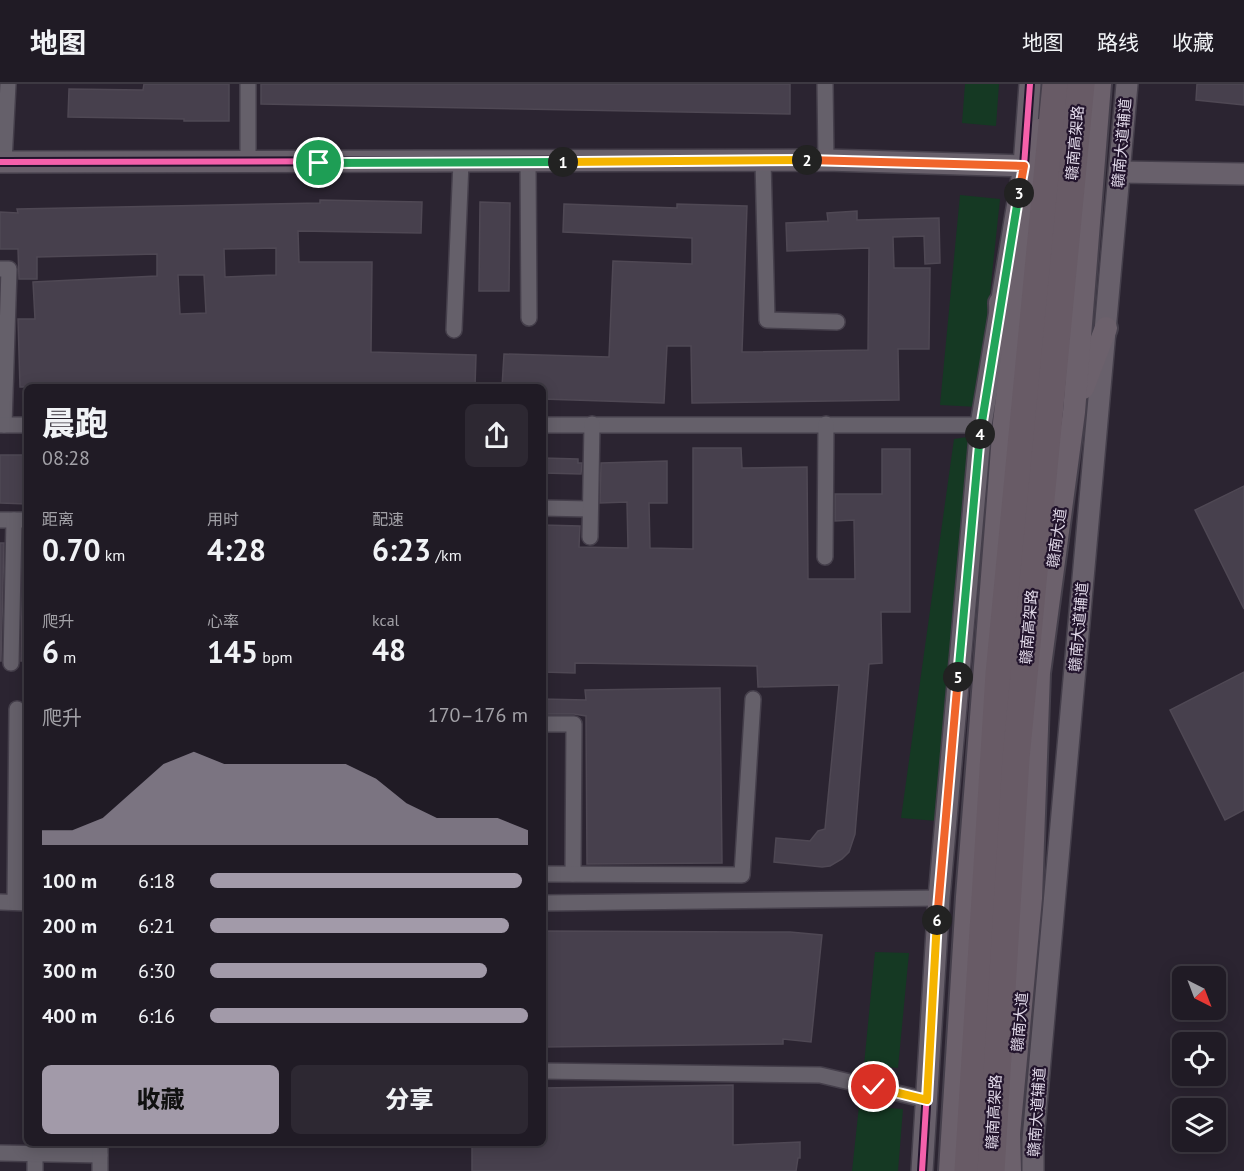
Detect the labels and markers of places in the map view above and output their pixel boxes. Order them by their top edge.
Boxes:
pin [293,137,344,188]
pin: 2 [792,145,822,175]
pin: 1 [548,147,578,177]
pin: 3 [1004,178,1034,208]
pin: 4 [965,419,995,449]
pin: 5 [943,662,973,692]
pin: 6 [922,905,952,935]
pin [848,1061,899,1112]

